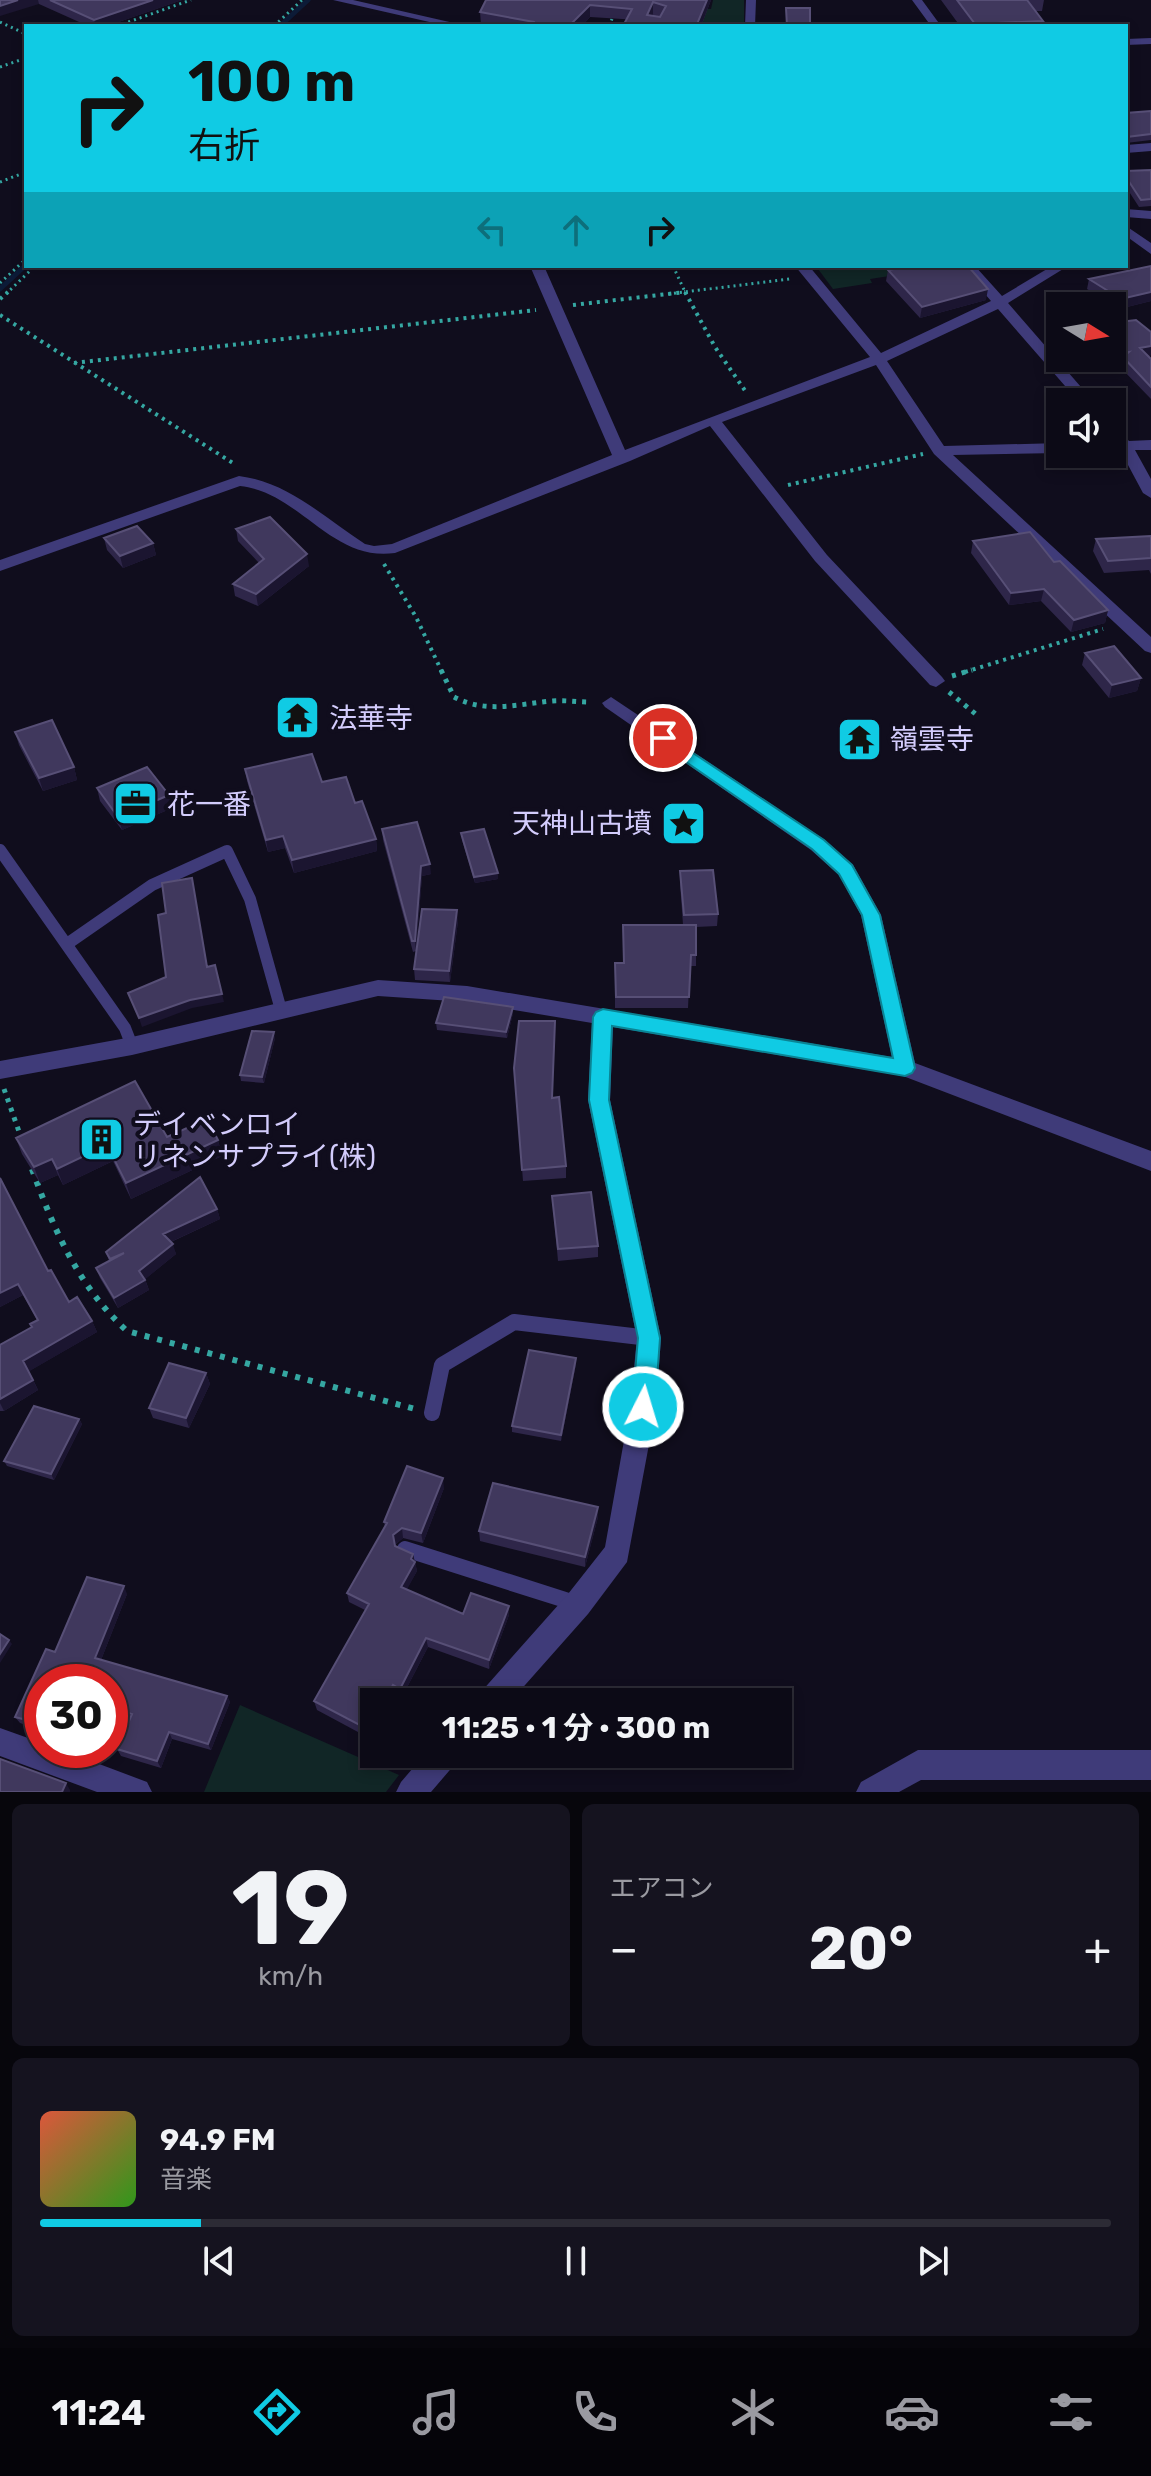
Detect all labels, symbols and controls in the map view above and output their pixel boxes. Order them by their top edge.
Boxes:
text: 100 m [188,49,355,115]
icon: right [56,56,160,160]
text: 右折 [188,124,260,167]
icon: left [470,208,514,252]
icon: ahead [554,208,598,252]
icon: right [638,208,682,252]
north arrow [1046,292,1126,372]
map controls [1046,292,1126,468]
button: sound [1046,388,1126,468]
temple icon: 法華寺 [274,694,322,742]
place label: 法華寺 [329,702,413,735]
pin [629,704,697,772]
temple icon: 嶺雲寺 [835,715,883,763]
icon: arrive [641,716,685,760]
place label: 嶺雲寺 [890,723,974,756]
office icon: 花一番 [112,780,160,828]
place label: 花一番 [167,788,251,821]
place icon: 天神山古墳 [659,799,707,847]
place label: 天神山古墳 [512,807,652,840]
place label: デイベンロイ リネンサプライ(株) [133,1108,376,1173]
building icon: デイベンロイ リネンサプライ(株) [78,1116,126,1164]
position arrow [601,1365,685,1449]
speed limit sign: 30 [24,1664,128,1768]
text: 11:25 · 1 分 · 300 m [442,1710,710,1746]
text: 19 [232,1847,350,1970]
text: エアコン [610,1873,714,1904]
text: 20° [809,1913,913,1984]
text: − [610,1923,638,1975]
text: + [1084,1923,1111,1975]
text: km/h [258,1961,323,1992]
text: 94.9 FM [160,2122,276,2158]
text: 音楽 [160,2164,212,2195]
icon: previous [197,2239,241,2283]
icon: pause [554,2239,598,2283]
icon: next [911,2239,955,2283]
icon: directions [249,2384,305,2440]
icon: music [408,2384,464,2440]
icon: phone [567,2384,623,2440]
icon: climate [725,2384,781,2440]
icon: car [884,2384,940,2440]
icon: filters [1043,2384,1099,2440]
text: 11:24 [51,2391,146,2434]

